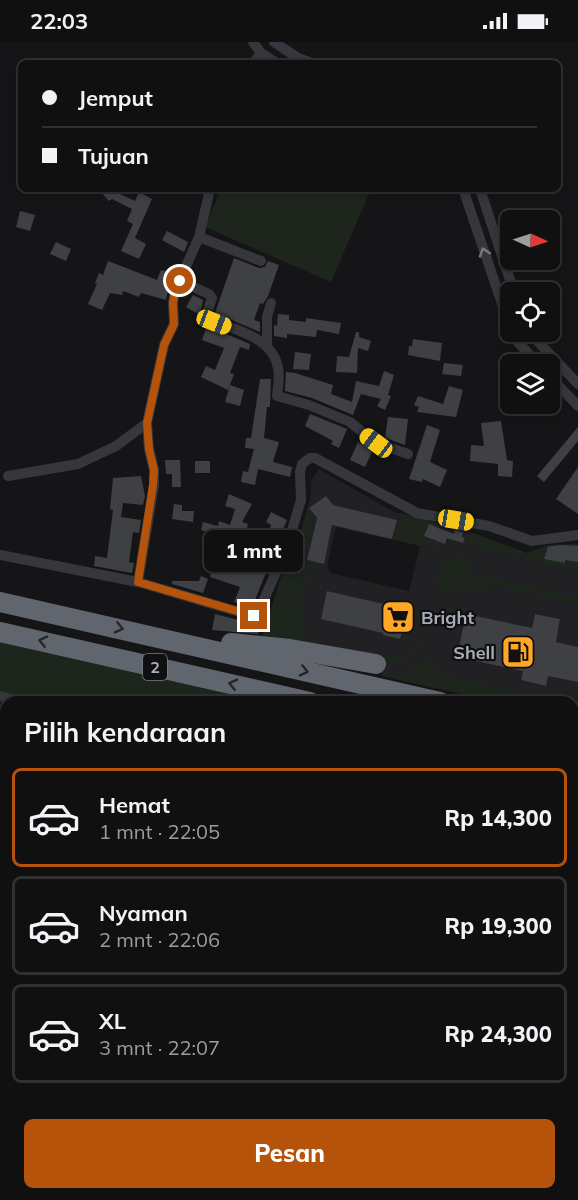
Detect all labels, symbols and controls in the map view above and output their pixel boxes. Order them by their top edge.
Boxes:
text: 22:03 [30,7,88,35]
text: Jemput [78,84,153,112]
text: Tujuan [78,142,149,170]
north arrow [500,210,560,270]
map controls [500,210,560,414]
one-way arrow [479,247,492,258]
route start [166,267,193,294]
button: locate [500,282,560,342]
car [194,307,234,337]
button: layers [500,354,560,414]
car [356,425,396,461]
car [437,508,475,532]
callout: 1 mnt [204,529,304,571]
text: 1 mnt [225,538,282,563]
supermarket icon: Bright [380,599,416,635]
route end [240,602,267,629]
place label: Bright [421,606,474,629]
one-way arrow [113,621,123,634]
fuel station icon: Shell [500,634,536,670]
one-way arrow [38,636,48,649]
place label: Shell [453,641,495,664]
road number: 2 [143,654,167,680]
one-way arrow [299,664,309,677]
one-way arrow [228,679,238,692]
text: Pilih kendaraan [24,715,226,749]
icon: car [27,791,81,845]
text: Hemat [99,791,170,819]
text: Rp 14,300 [445,804,552,832]
text: 1 mnt · 22:05 [99,819,220,844]
icon: car [27,899,81,953]
text: Nyaman [99,899,188,927]
text: Rp 19,300 [445,912,552,940]
text: 2 mnt · 22:06 [99,927,220,952]
icon: car [27,1007,81,1061]
text: XL [99,1007,126,1035]
text: Rp 24,300 [445,1020,552,1048]
text: 3 mnt · 22:07 [99,1035,220,1060]
button: Pesan [24,1119,555,1188]

